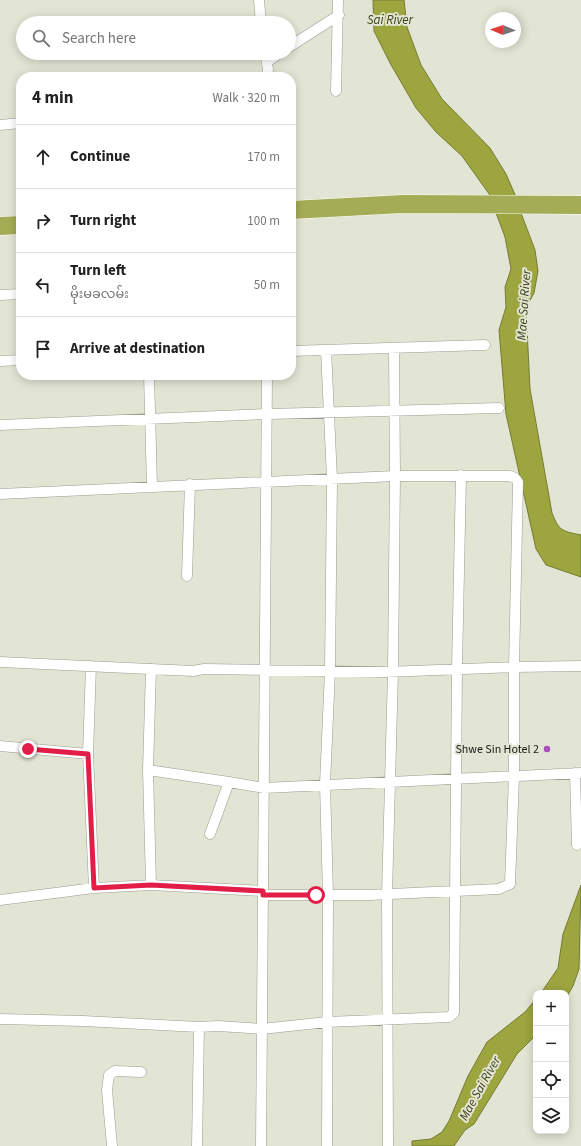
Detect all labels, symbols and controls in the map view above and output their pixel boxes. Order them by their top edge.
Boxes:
water label: Sai River [367,11,414,29]
north arrow [485,12,521,48]
search box [16,16,296,60]
icon: search [30,27,52,49]
text: Search here [62,28,136,49]
text: 4 min [32,86,73,110]
text: Walk · 320 m [212,89,280,107]
icon: ahead [32,146,54,168]
text: Continue [70,146,130,167]
text: 170 m [247,148,280,166]
icon: right [32,210,54,232]
text: Turn right [70,210,136,231]
text: 100 m [247,212,280,230]
text: Turn left [70,260,126,281]
water label: Mae Sai River [513,269,535,341]
icon: left [32,274,54,296]
text: 50 m [254,276,280,294]
text: မိုးမခလမ်း [70,285,129,303]
icon: arrive [32,338,54,360]
text: Arrive at destination [70,338,205,359]
route end [19,740,37,758]
place label: Shwe Sin Hotel 2 [455,741,539,758]
marker: Shwe Sin Hotel 2 [542,744,552,754]
route start [307,886,325,904]
map controls [533,990,569,1134]
button: + [533,990,569,1026]
button: − [533,1026,569,1062]
water label: Mae Sai River [455,1053,505,1124]
button: locate [533,1062,569,1098]
button: layers [533,1098,569,1134]

